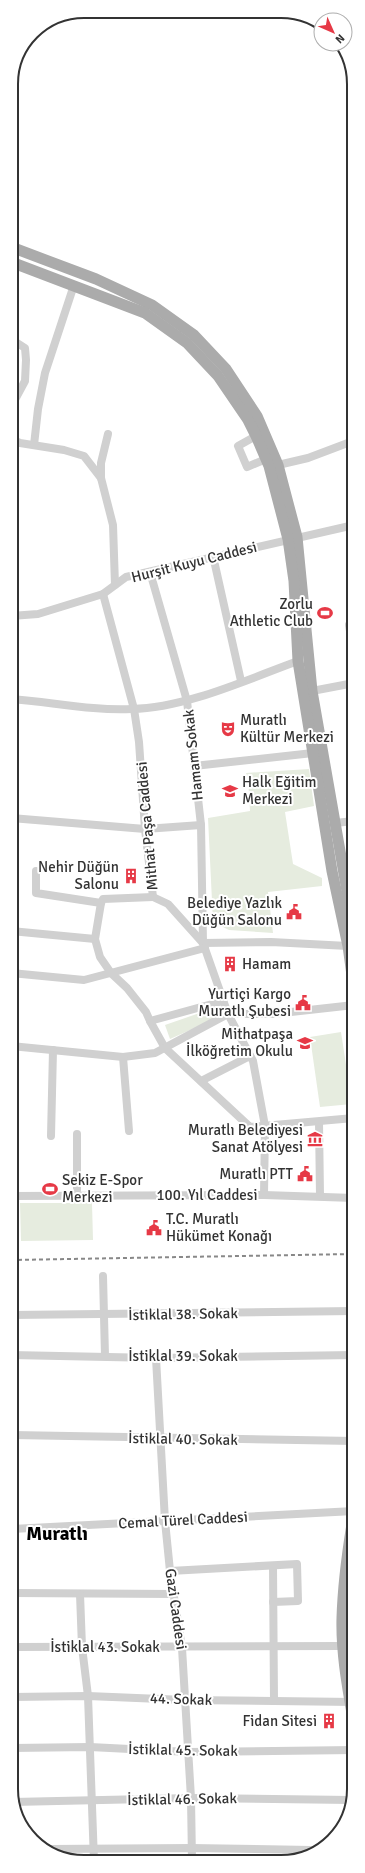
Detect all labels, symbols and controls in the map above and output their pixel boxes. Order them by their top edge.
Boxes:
north arrow [313,12,353,52]
text: N [332,31,347,46]
street label: Hurşit Kuyu Caddesi [129,538,259,586]
place label: Zorlu Athletic Club [230,595,313,630]
sports icon: Zorlu Athletic Club [316,604,334,622]
street label: Hamam Sokak [179,708,207,801]
place label: Muratlı Kültür Merkezi [240,711,334,746]
theatre icon: Muratlı Kültür Merkezi [219,720,237,738]
street label: Mithat Paşa Caddesi [132,761,162,891]
place label: Halk Eğitim Merkezi [242,773,317,808]
school or university icon: Halk Eğitim Merkezi [221,782,239,800]
place label: Nehir Düğün Salonu [38,858,119,893]
building icon: Nehir Düğün Salonu [122,867,140,885]
place label: Belediye Yazlık Düğün Salonu [187,894,282,929]
public building icon: Belediye Yazlık Düğün Salonu [285,903,303,921]
building icon: Hamam [221,955,239,973]
place label: Hamam [242,955,291,973]
place label: Yurtiçi Kargo Muratlı Şubesi [198,985,291,1020]
public building icon: Yurtiçi Kargo Muratlı Şubesi [294,994,312,1012]
place label: Mithatpaşa İlköğretim Okulu [186,1025,293,1060]
school or university icon: Mithatpaşa İlköğretim Okulu [296,1034,314,1052]
place label: Muratlı Belediyesi Sanat Atölyesi [188,1121,303,1156]
museum icon: Muratlı Belediyesi Sanat Atölyesi [306,1130,324,1148]
place label: Muratlı PTT [219,1165,294,1183]
public building icon: Muratlı PTT [296,1165,314,1183]
place label: Sekiz E-Spor Merkezi [62,1171,143,1206]
sports icon: Sekiz E-Spor Merkezi [41,1180,59,1198]
street label: 100. Yıl Caddesi [156,1186,258,1204]
place label: T.C. Muratlı Hükümet Konağı [166,1210,272,1245]
public building icon: T.C. Muratlı Hükümet Konağı [145,1219,163,1237]
street label: İstiklal 38. Sokak [128,1304,238,1324]
street label: İstiklal 39. Sokak [128,1347,238,1365]
street label: İstiklal 40. Sokak [128,1429,238,1449]
street label: Cemal Türel Caddesi [118,1508,248,1532]
district label: Muratlı [26,1522,88,1546]
street label: Gazi Caddesi [161,1567,191,1651]
street label: İstiklal 43. Sokak [50,1638,160,1656]
street label: 44. Sokak [150,1689,213,1709]
place label: Fidan Sitesi [242,1712,317,1730]
building icon: Fidan Sitesi [320,1712,338,1730]
street label: İstiklal 45. Sokak [128,1740,238,1760]
street label: İstiklal 46. Sokak [127,1789,237,1809]

